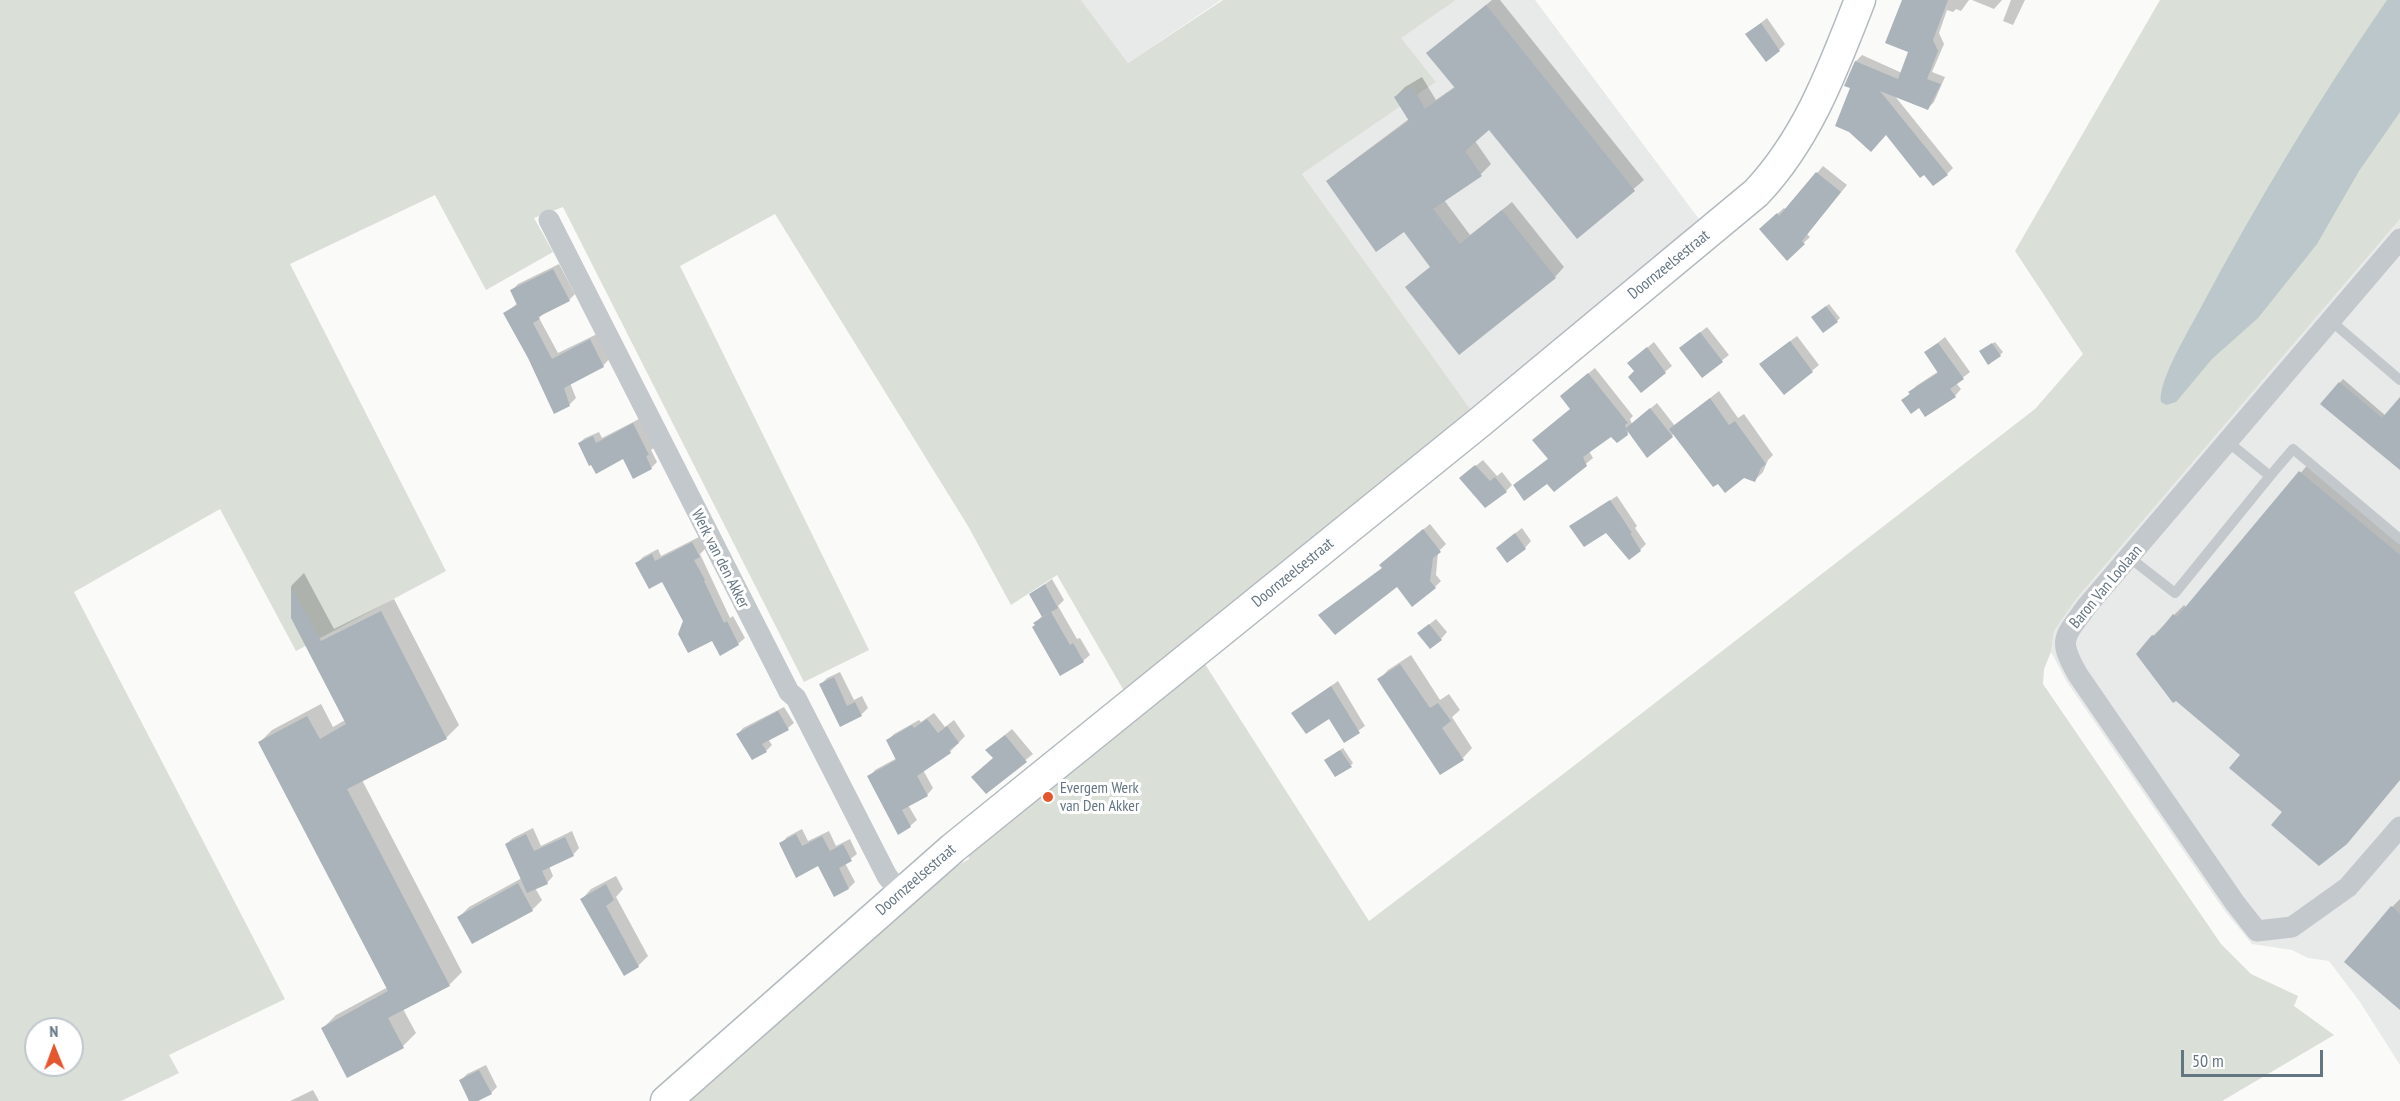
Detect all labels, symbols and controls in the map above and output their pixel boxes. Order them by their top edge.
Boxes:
street label: Doornzeelsestraat [1624,226,1714,304]
street label: Werk van den Akker [687,506,753,612]
street label: Doornzeelsestraat [1248,534,1338,612]
street label: Baron Van Loolaan [2066,542,2146,632]
place label: Evergem Werk van Den Akker [1060,778,1139,816]
marker: Evergem Werk van Den Akker [1041,790,1055,804]
street label: Doornzeelsestraat [872,840,960,920]
north arrow [24,1017,84,1077]
text: N [49,1021,58,1041]
scale bar [2184,1038,2326,1076]
text: 50 m [2192,1049,2224,1072]

